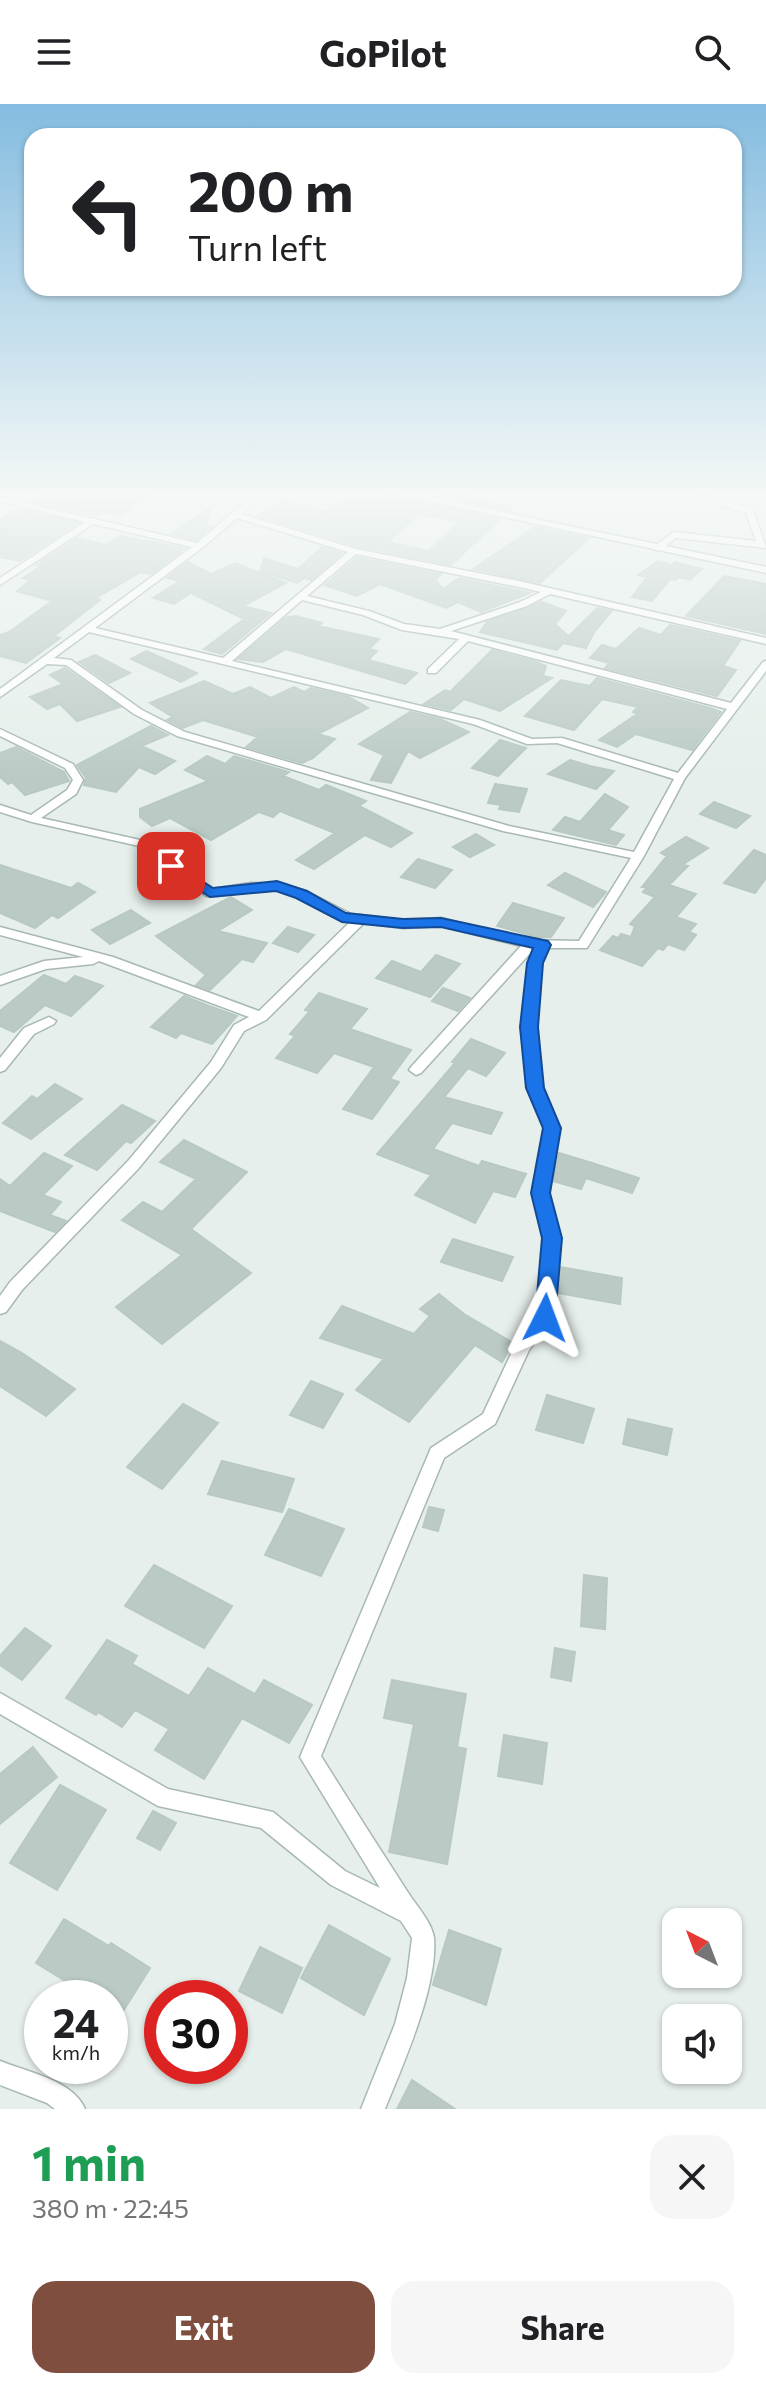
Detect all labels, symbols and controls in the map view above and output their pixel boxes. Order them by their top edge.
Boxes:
icon: menu [32,30,76,74]
text: GoPilot [319,30,447,74]
icon: search [690,30,734,74]
text: 200 m [188,155,354,224]
icon: left [56,160,160,264]
text: Turn left [188,224,327,268]
pin [137,832,205,900]
icon: arrive [149,844,193,888]
position arrow [503,1276,587,1360]
north arrow [662,1908,742,1988]
map controls [662,1908,742,2084]
speed limit sign: 30 [144,1980,248,2084]
text: 24 [53,1997,99,2046]
button: sound [662,2004,742,2084]
text: km/h [52,2040,100,2064]
text: 1 min [32,2132,146,2191]
button: close [650,2135,734,2219]
text: 380 m · 22:45 [32,2192,189,2223]
button: Exit [32,2281,375,2373]
button: Share [391,2281,734,2373]

